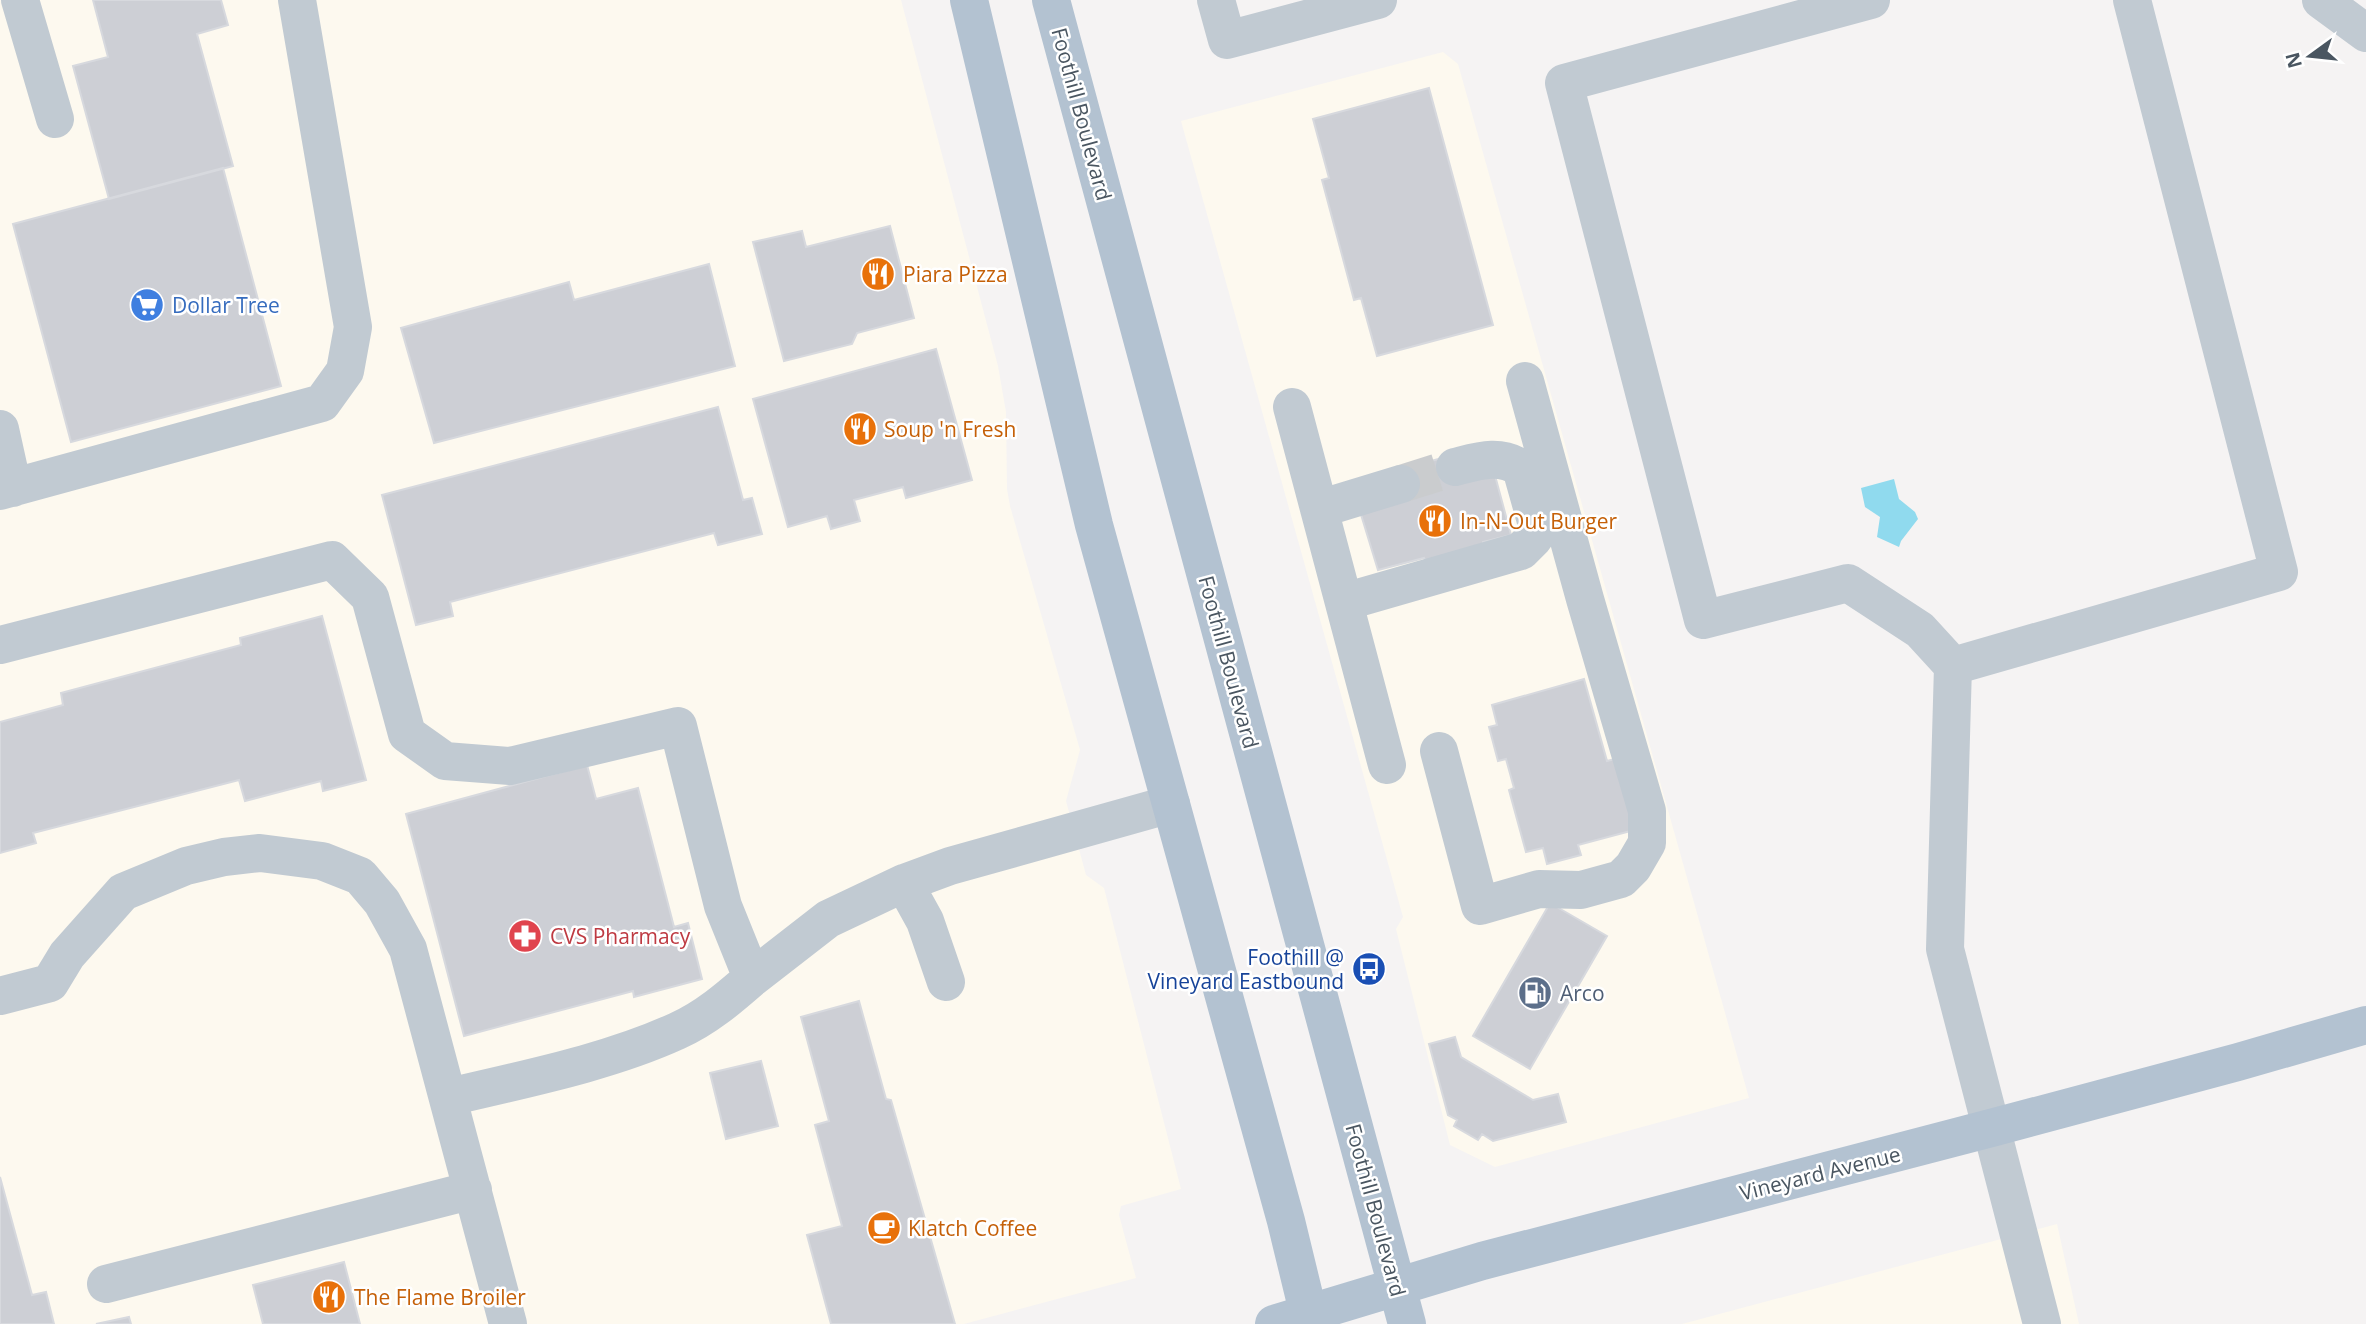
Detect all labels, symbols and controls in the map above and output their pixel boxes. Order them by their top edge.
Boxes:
north arrow [2275,21,2345,91]
street label: Foothill Boulevard [1045,25,1119,203]
text: N [2279,50,2308,71]
restaurant icon: Piara Pizza [859,255,897,293]
place label: Piara Pizza [903,260,1008,288]
supermarket icon: Dollar Tree [128,286,166,324]
place label: Dollar Tree [172,291,280,319]
restaurant icon: Soup 'n Fresh [841,410,879,448]
place label: Soup 'n Fresh [884,415,1016,443]
restaurant icon: In-N-Out Burger [1416,502,1454,540]
place label: In-N-Out Burger [1460,507,1617,535]
street label: Foothill Boulevard [1192,573,1266,751]
pharmacy icon: CVS Pharmacy [506,917,544,955]
place label: CVS Pharmacy [550,922,691,950]
place label: Foothill @ Vineyard Eastbound [1148,943,1344,995]
bus stop icon: Foothill @ Vineyard Eastbound [1350,950,1388,988]
fuel station icon: Arco [1516,974,1554,1012]
place label: Arco [1560,979,1605,1007]
street label: Foothill Boulevard [1339,1121,1413,1299]
street label: Vineyard Avenue [1737,1139,1903,1207]
cafe icon: Klatch Coffee [865,1209,903,1247]
place label: Klatch Coffee [908,1214,1037,1242]
restaurant icon: The Flame Broiler [310,1278,348,1316]
place label: The Flame Broiler [354,1283,526,1311]

